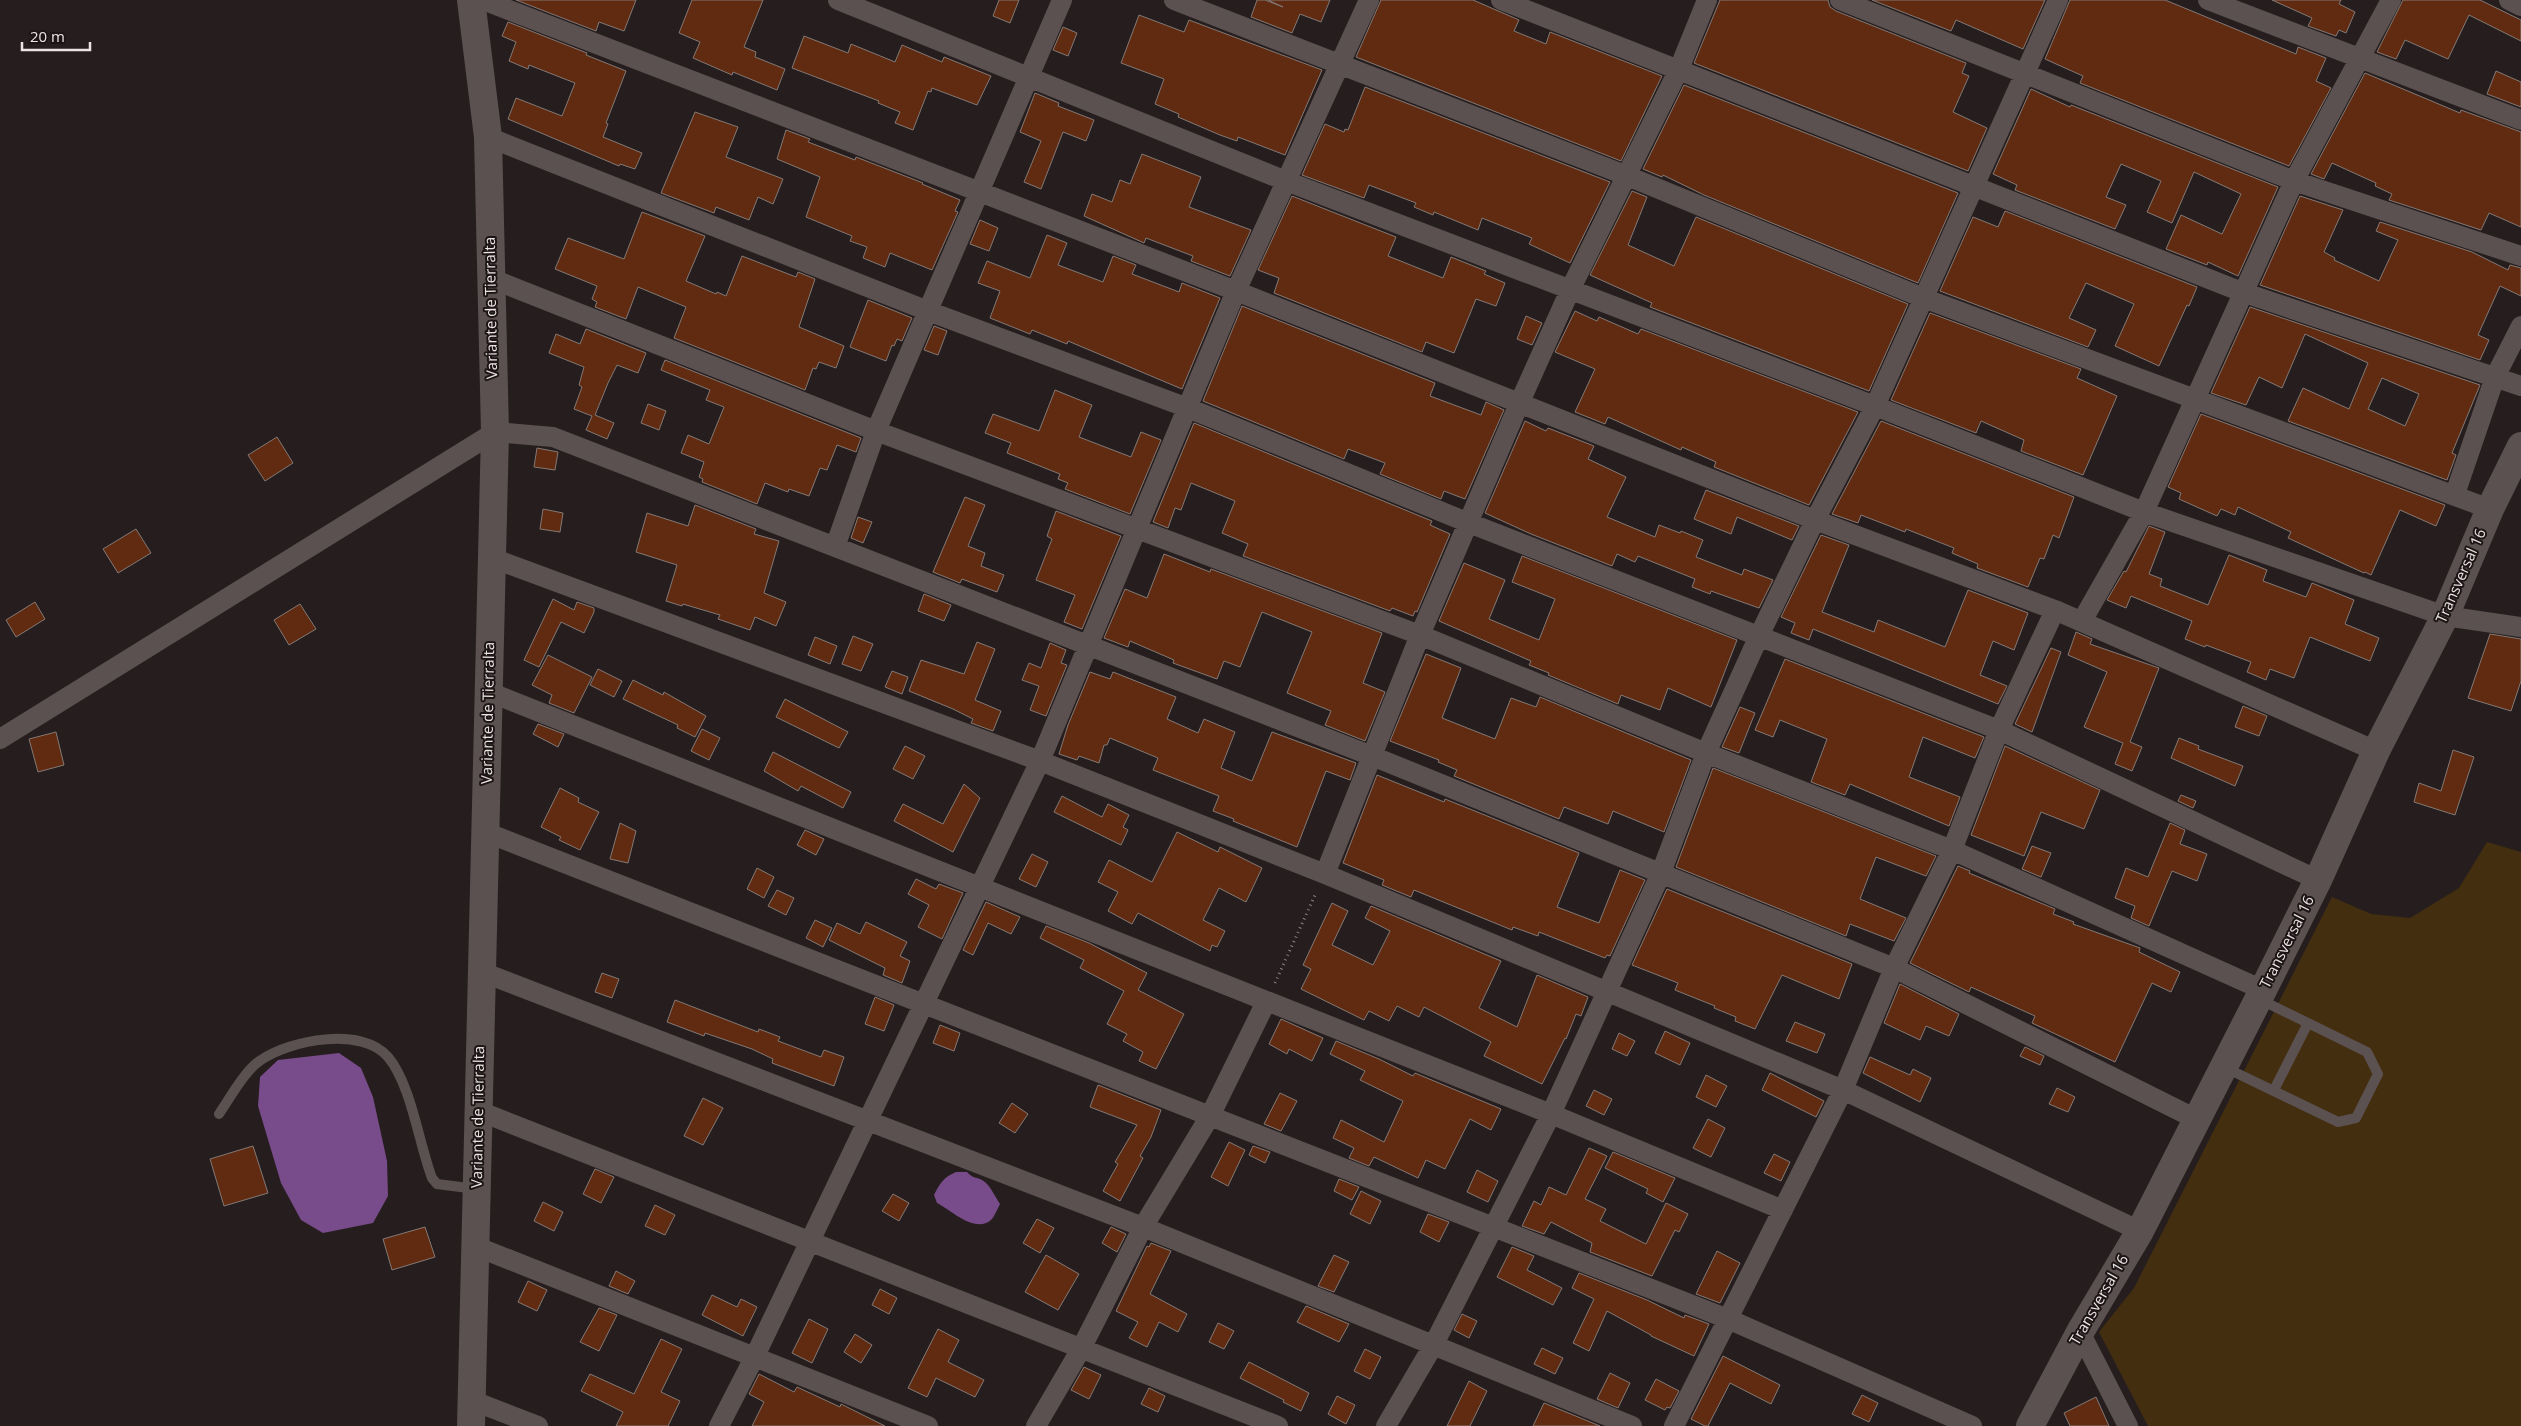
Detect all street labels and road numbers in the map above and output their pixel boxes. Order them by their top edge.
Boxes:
street label: Variante de Tierralta [479,237,501,379]
street label: Transversal 16 [2430,525,2490,626]
street label: Variante de Tierralta [476,642,498,784]
street label: Transversal 16 [2254,892,2318,991]
street label: Variante de Tierralta [466,1046,488,1188]
street label: Transversal 16 [2064,1251,2132,1348]

